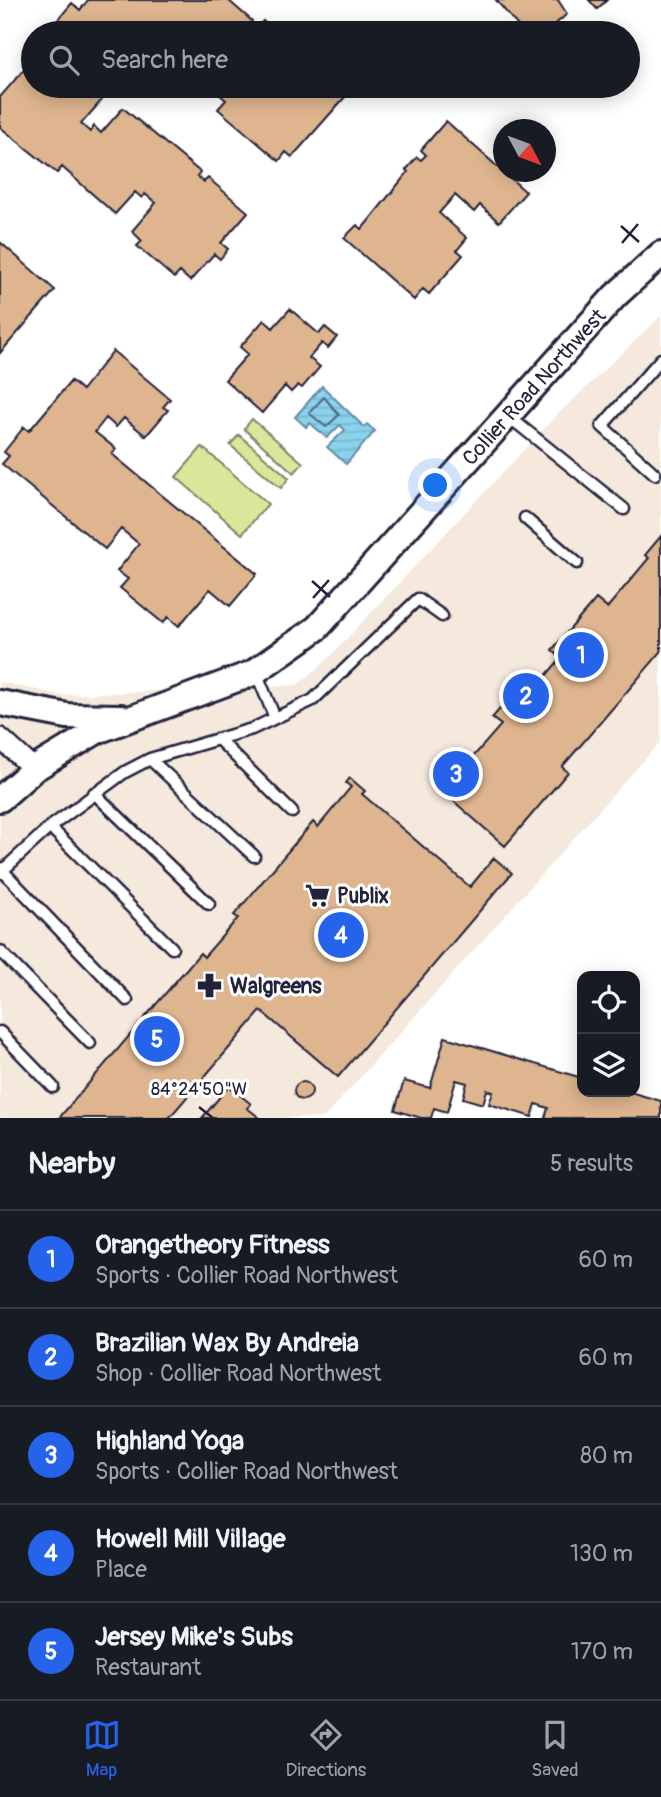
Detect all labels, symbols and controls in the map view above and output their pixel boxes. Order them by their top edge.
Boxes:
search box [21,21,640,98]
icon: search [45,41,83,79]
text: Search here [101,44,228,76]
north arrow [493,119,556,182]
street label: Collier Road Northwest [457,303,612,471]
your location [418,468,452,502]
pin: 1 [558,629,604,681]
pin: 2 [503,670,549,722]
pin: 3 [433,748,479,800]
supermarket icon: Publix [303,882,331,910]
place label: Publix [337,883,389,910]
pin: 4 [318,909,364,961]
map controls [577,971,640,1097]
button: locate [577,971,640,1034]
pharmacy icon: Walgreens [196,972,224,1000]
place label: Walgreens [230,973,322,1000]
pin: 5 [134,1013,180,1065]
button: layers [577,1034,640,1097]
text: 84°24'50"W [151,1078,247,1101]
text: Nearby [28,1145,115,1182]
text: 5 results [550,1149,633,1178]
text: Orangetheory Fitness [95,1229,330,1261]
text: 1 [47,1245,56,1274]
text: 60 m [578,1245,633,1274]
text: Sports · Collier Road Northwest [95,1261,398,1290]
text: Brazilian Wax By Andreia [95,1327,359,1359]
text: 2 [45,1343,57,1372]
text: 60 m [578,1343,633,1372]
text: Shop · Collier Road Northwest [95,1359,381,1388]
text: Highland Yoga [95,1425,244,1457]
text: 3 [45,1441,57,1470]
text: 80 m [580,1441,633,1470]
text: Sports · Collier Road Northwest [95,1457,398,1486]
text: Howell Mill Village [95,1523,285,1555]
text: 4 [44,1539,58,1568]
text: 130 m [570,1539,633,1568]
text: Place [95,1555,147,1584]
text: Jersey Mike's Subs [95,1621,293,1653]
text: 5 [45,1637,57,1666]
text: 170 m [571,1637,633,1666]
text: Restaurant [95,1653,201,1682]
tab: Map [83,1716,121,1782]
tab: Directions [286,1716,366,1782]
tab: Saved [531,1716,578,1782]

